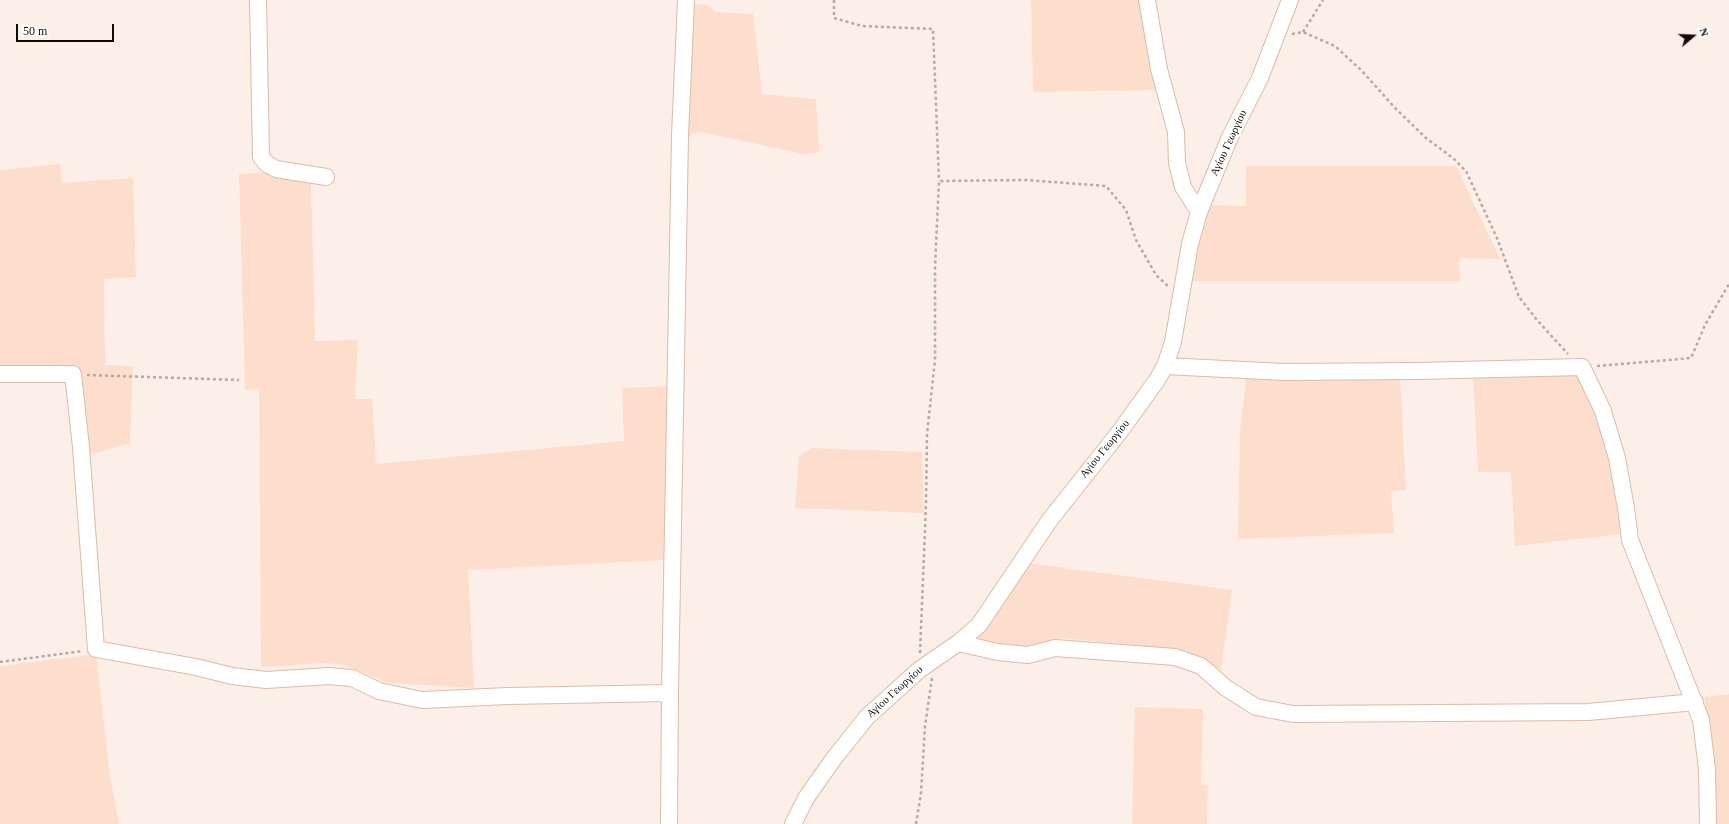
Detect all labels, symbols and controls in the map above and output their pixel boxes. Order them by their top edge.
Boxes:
scale bar [18,16,116,42]
north arrow [1673,16,1713,56]
text: 50 m [23,24,47,38]
text: N [1697,26,1711,38]
street label: Αγίου Γεωργίου [1208,108,1250,178]
street label: Αγίου Γεωργίου [1077,417,1133,481]
street label: Αγίου Γεωργίου [864,663,926,721]

